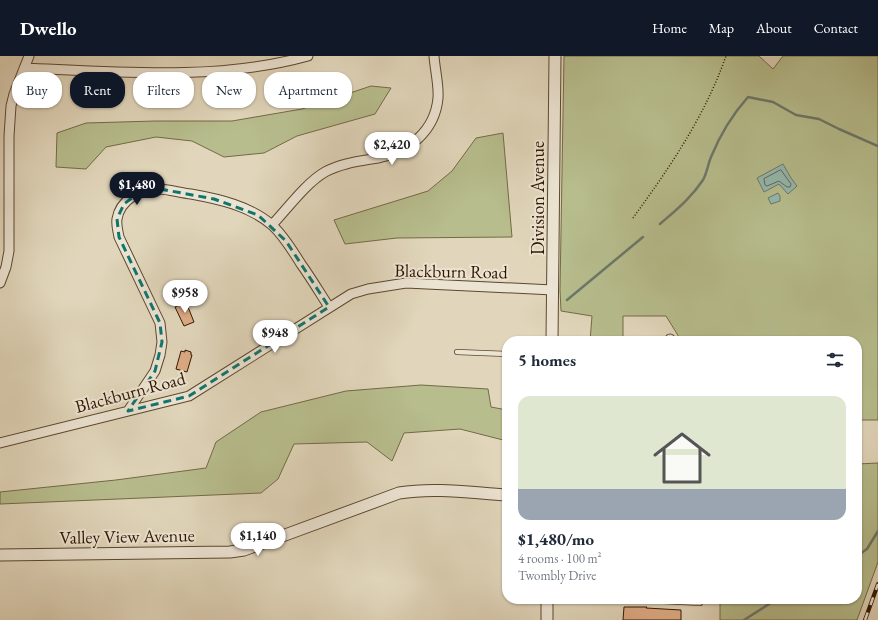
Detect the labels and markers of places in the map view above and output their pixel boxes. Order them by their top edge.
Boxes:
pin: $2,420 [359,132,425,166]
pin: $1,480 [104,172,170,206]
pin: $958 [161,280,209,314]
pin: $948 [251,320,299,354]
pin: $1,140 [225,523,291,557]

